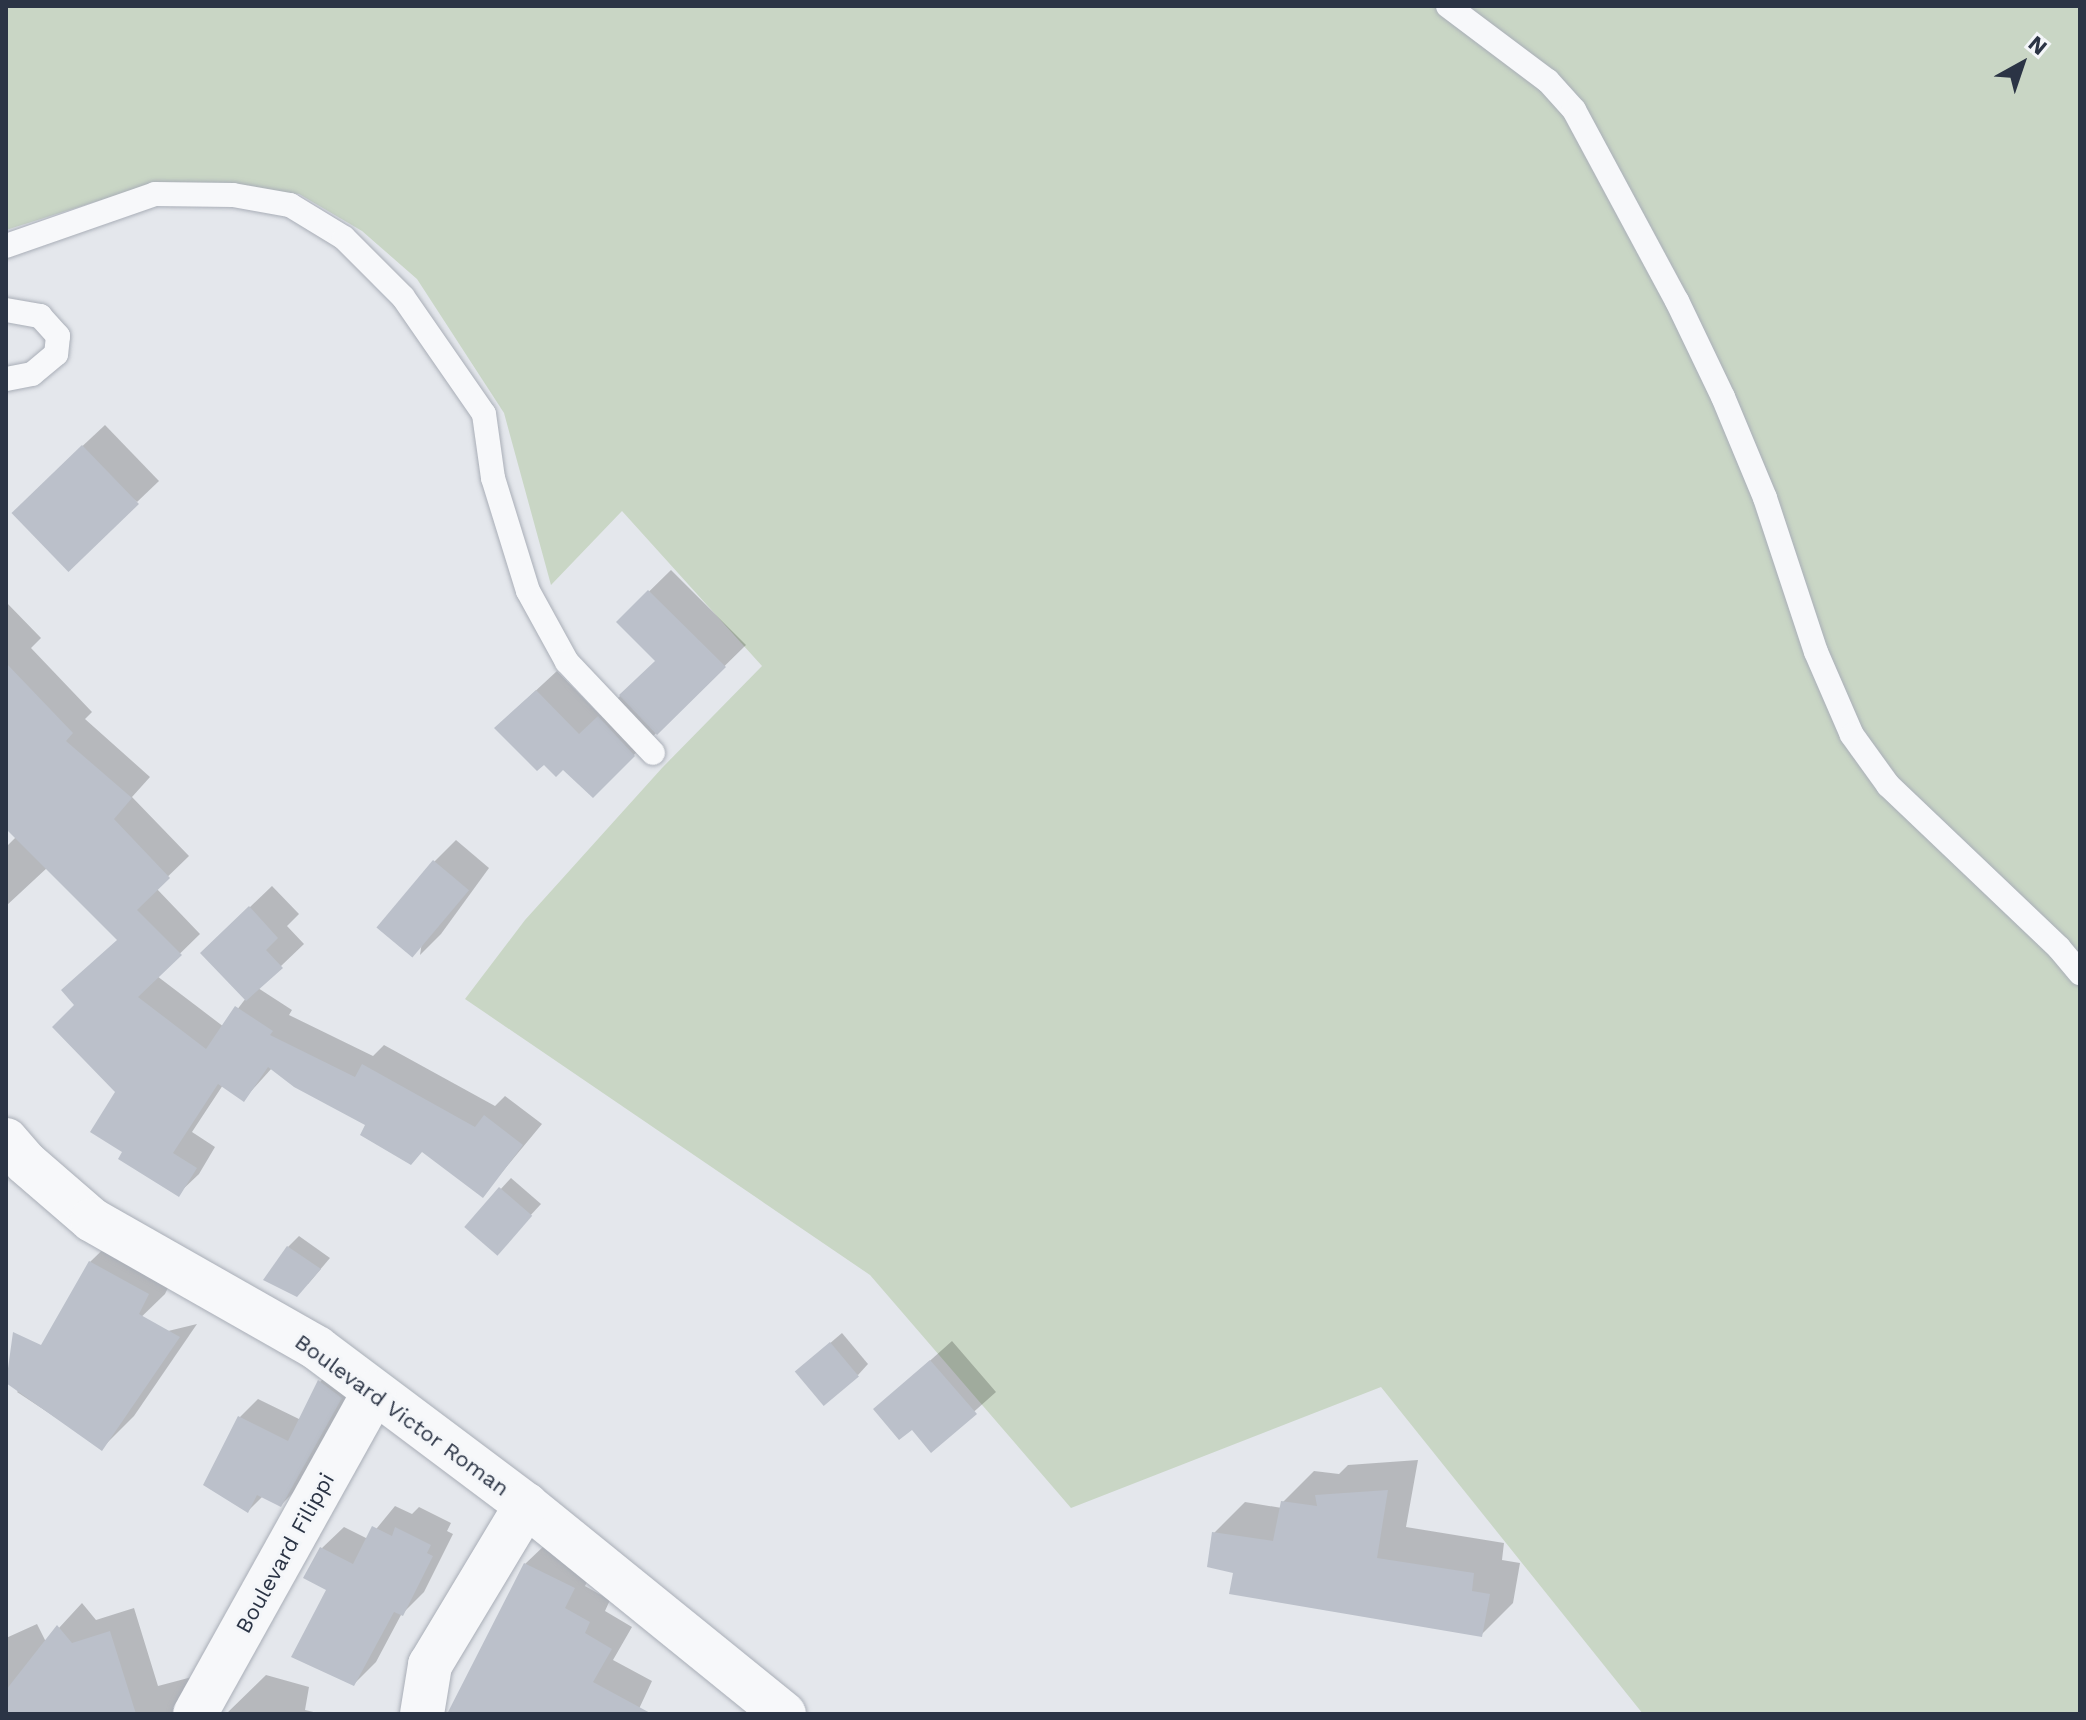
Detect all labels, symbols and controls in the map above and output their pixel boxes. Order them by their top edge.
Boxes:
north arrow [1982,24,2062,104]
text: N [2023,30,2052,60]
street label: Boulevard Victor Roman [289,1328,515,1502]
street label: Boulevard Filippi [230,1468,340,1638]

